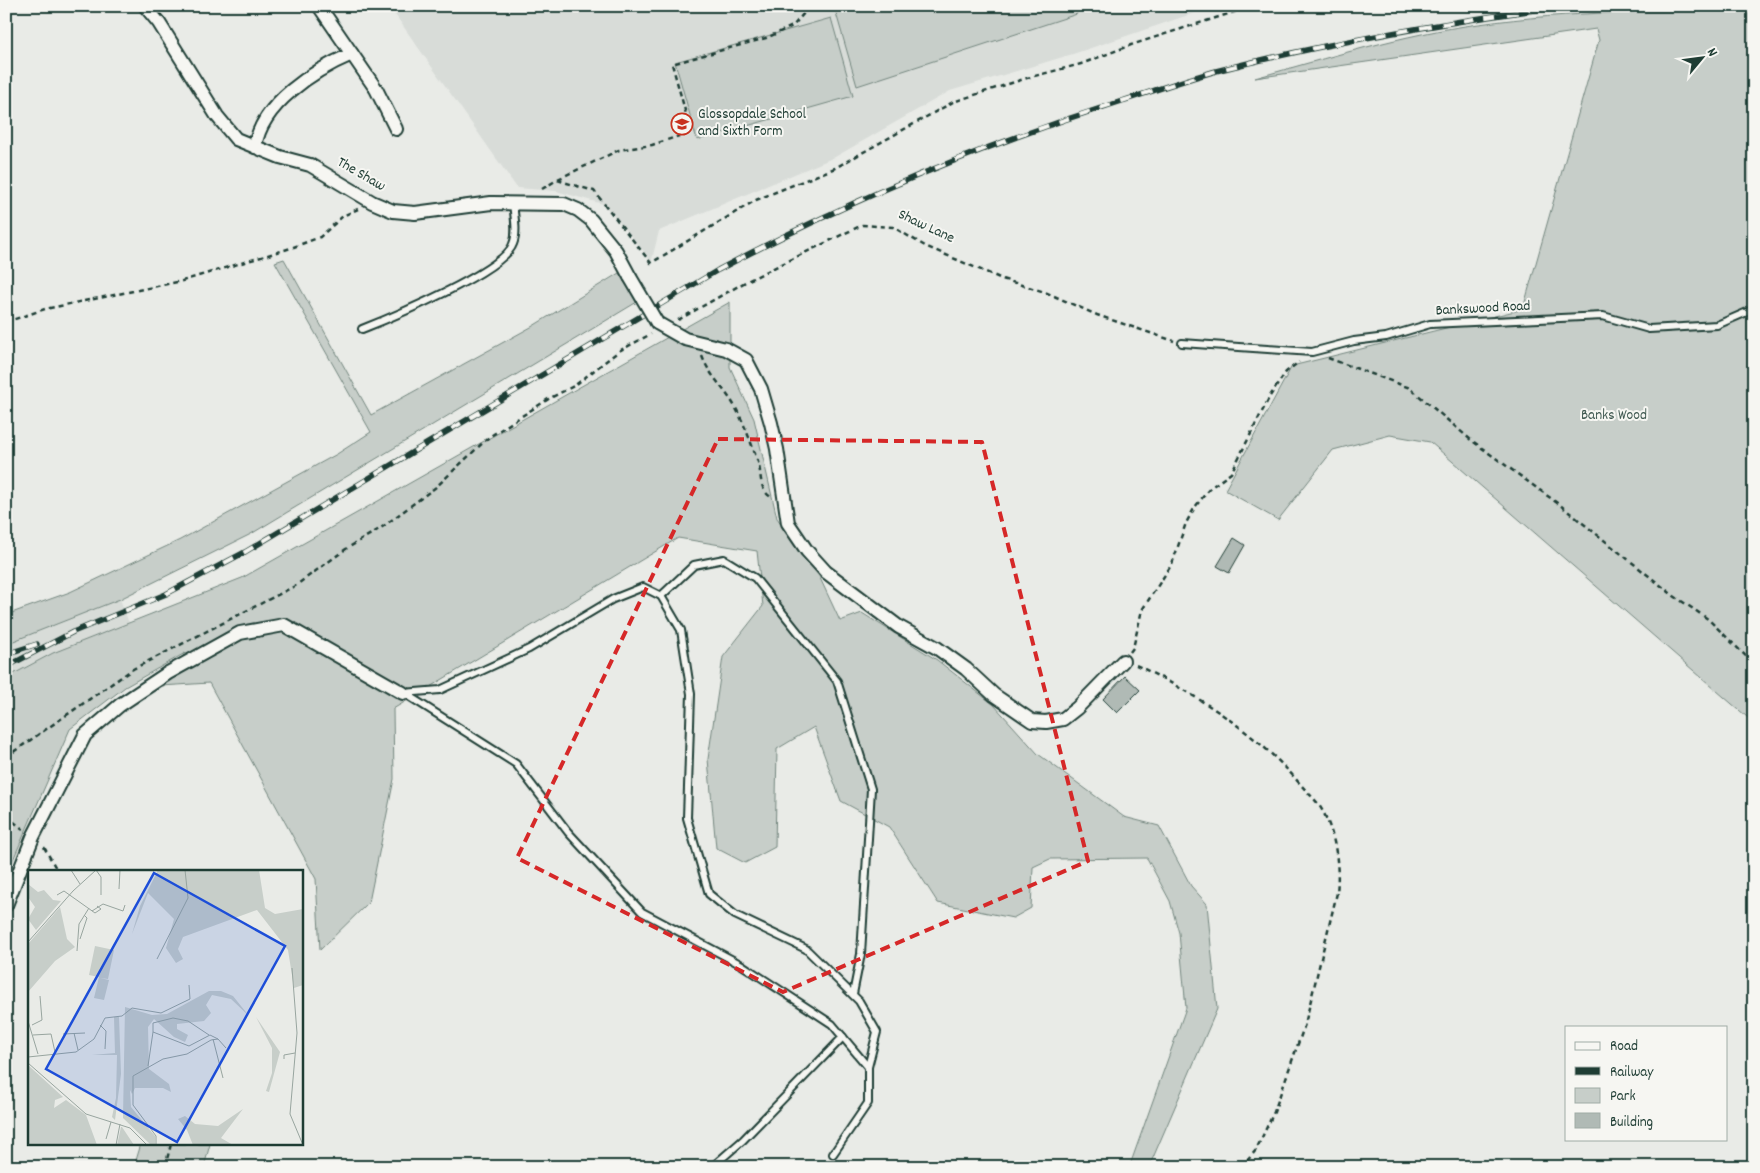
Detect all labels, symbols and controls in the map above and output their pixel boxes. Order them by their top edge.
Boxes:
north arrow [1678,32,1728,82]
text: N [1701,45,1722,61]
place label: Glossopdale School and Sixth Form [698,104,807,143]
school or university icon: Glossopdale School and Sixth Form [670,112,694,136]
street label: The Shaw [333,152,390,198]
street label: Shaw Lane [894,204,958,250]
street label: Bankswood Road [1435,296,1531,322]
park label: Banks Wood [1581,405,1647,427]
inset map [28,870,302,1146]
legend [1565,1026,1728,1140]
text: Road [1610,1036,1638,1058]
text: Railway [1610,1062,1654,1084]
text: Park [1610,1086,1636,1108]
text: Building [1610,1112,1653,1134]

